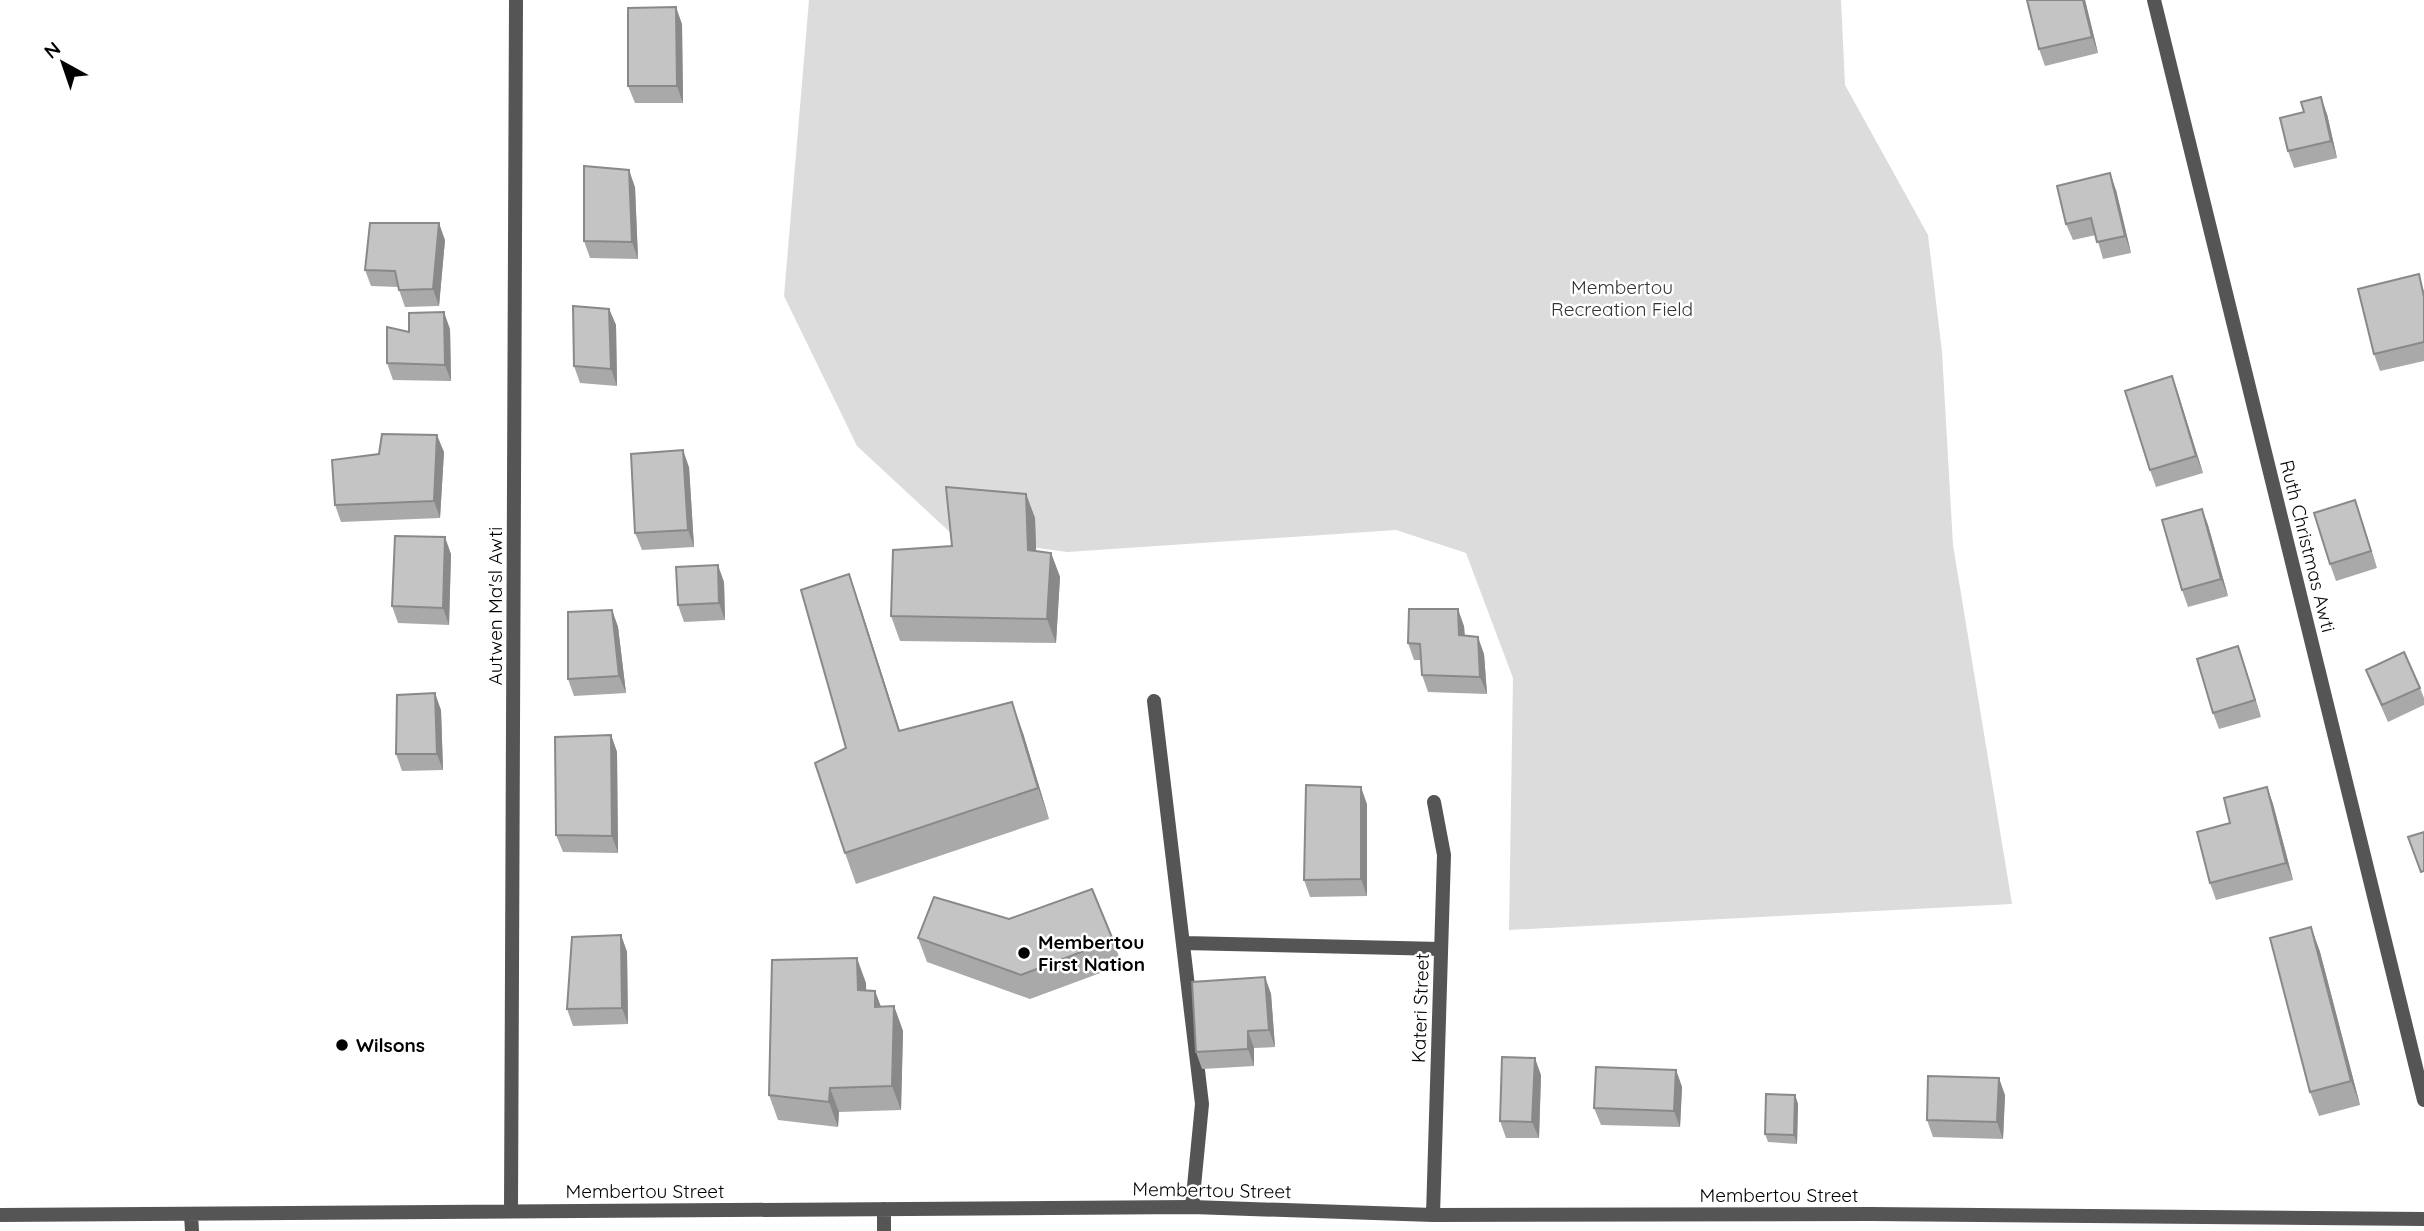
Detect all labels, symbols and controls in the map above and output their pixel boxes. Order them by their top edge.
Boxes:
north arrow [28,28,98,98]
text: N [39,36,65,64]
park label: Membertou Recreation Field [1551,275,1693,321]
street label: Ruth Christmas Awti [2275,457,2341,635]
street label: Autwen Ma'sl Awti [483,527,507,685]
place label: Membertou First Nation [1038,930,1145,976]
marker: Membertou First Nation [1016,945,1032,961]
street label: Kateri Street [1406,953,1434,1063]
place label: Wilsons [356,1033,425,1057]
marker: Wilsons [334,1037,350,1053]
street label: Membertou Street [1132,1177,1292,1203]
street label: Membertou Street [565,1179,725,1203]
street label: Membertou Street [1699,1183,1859,1207]

